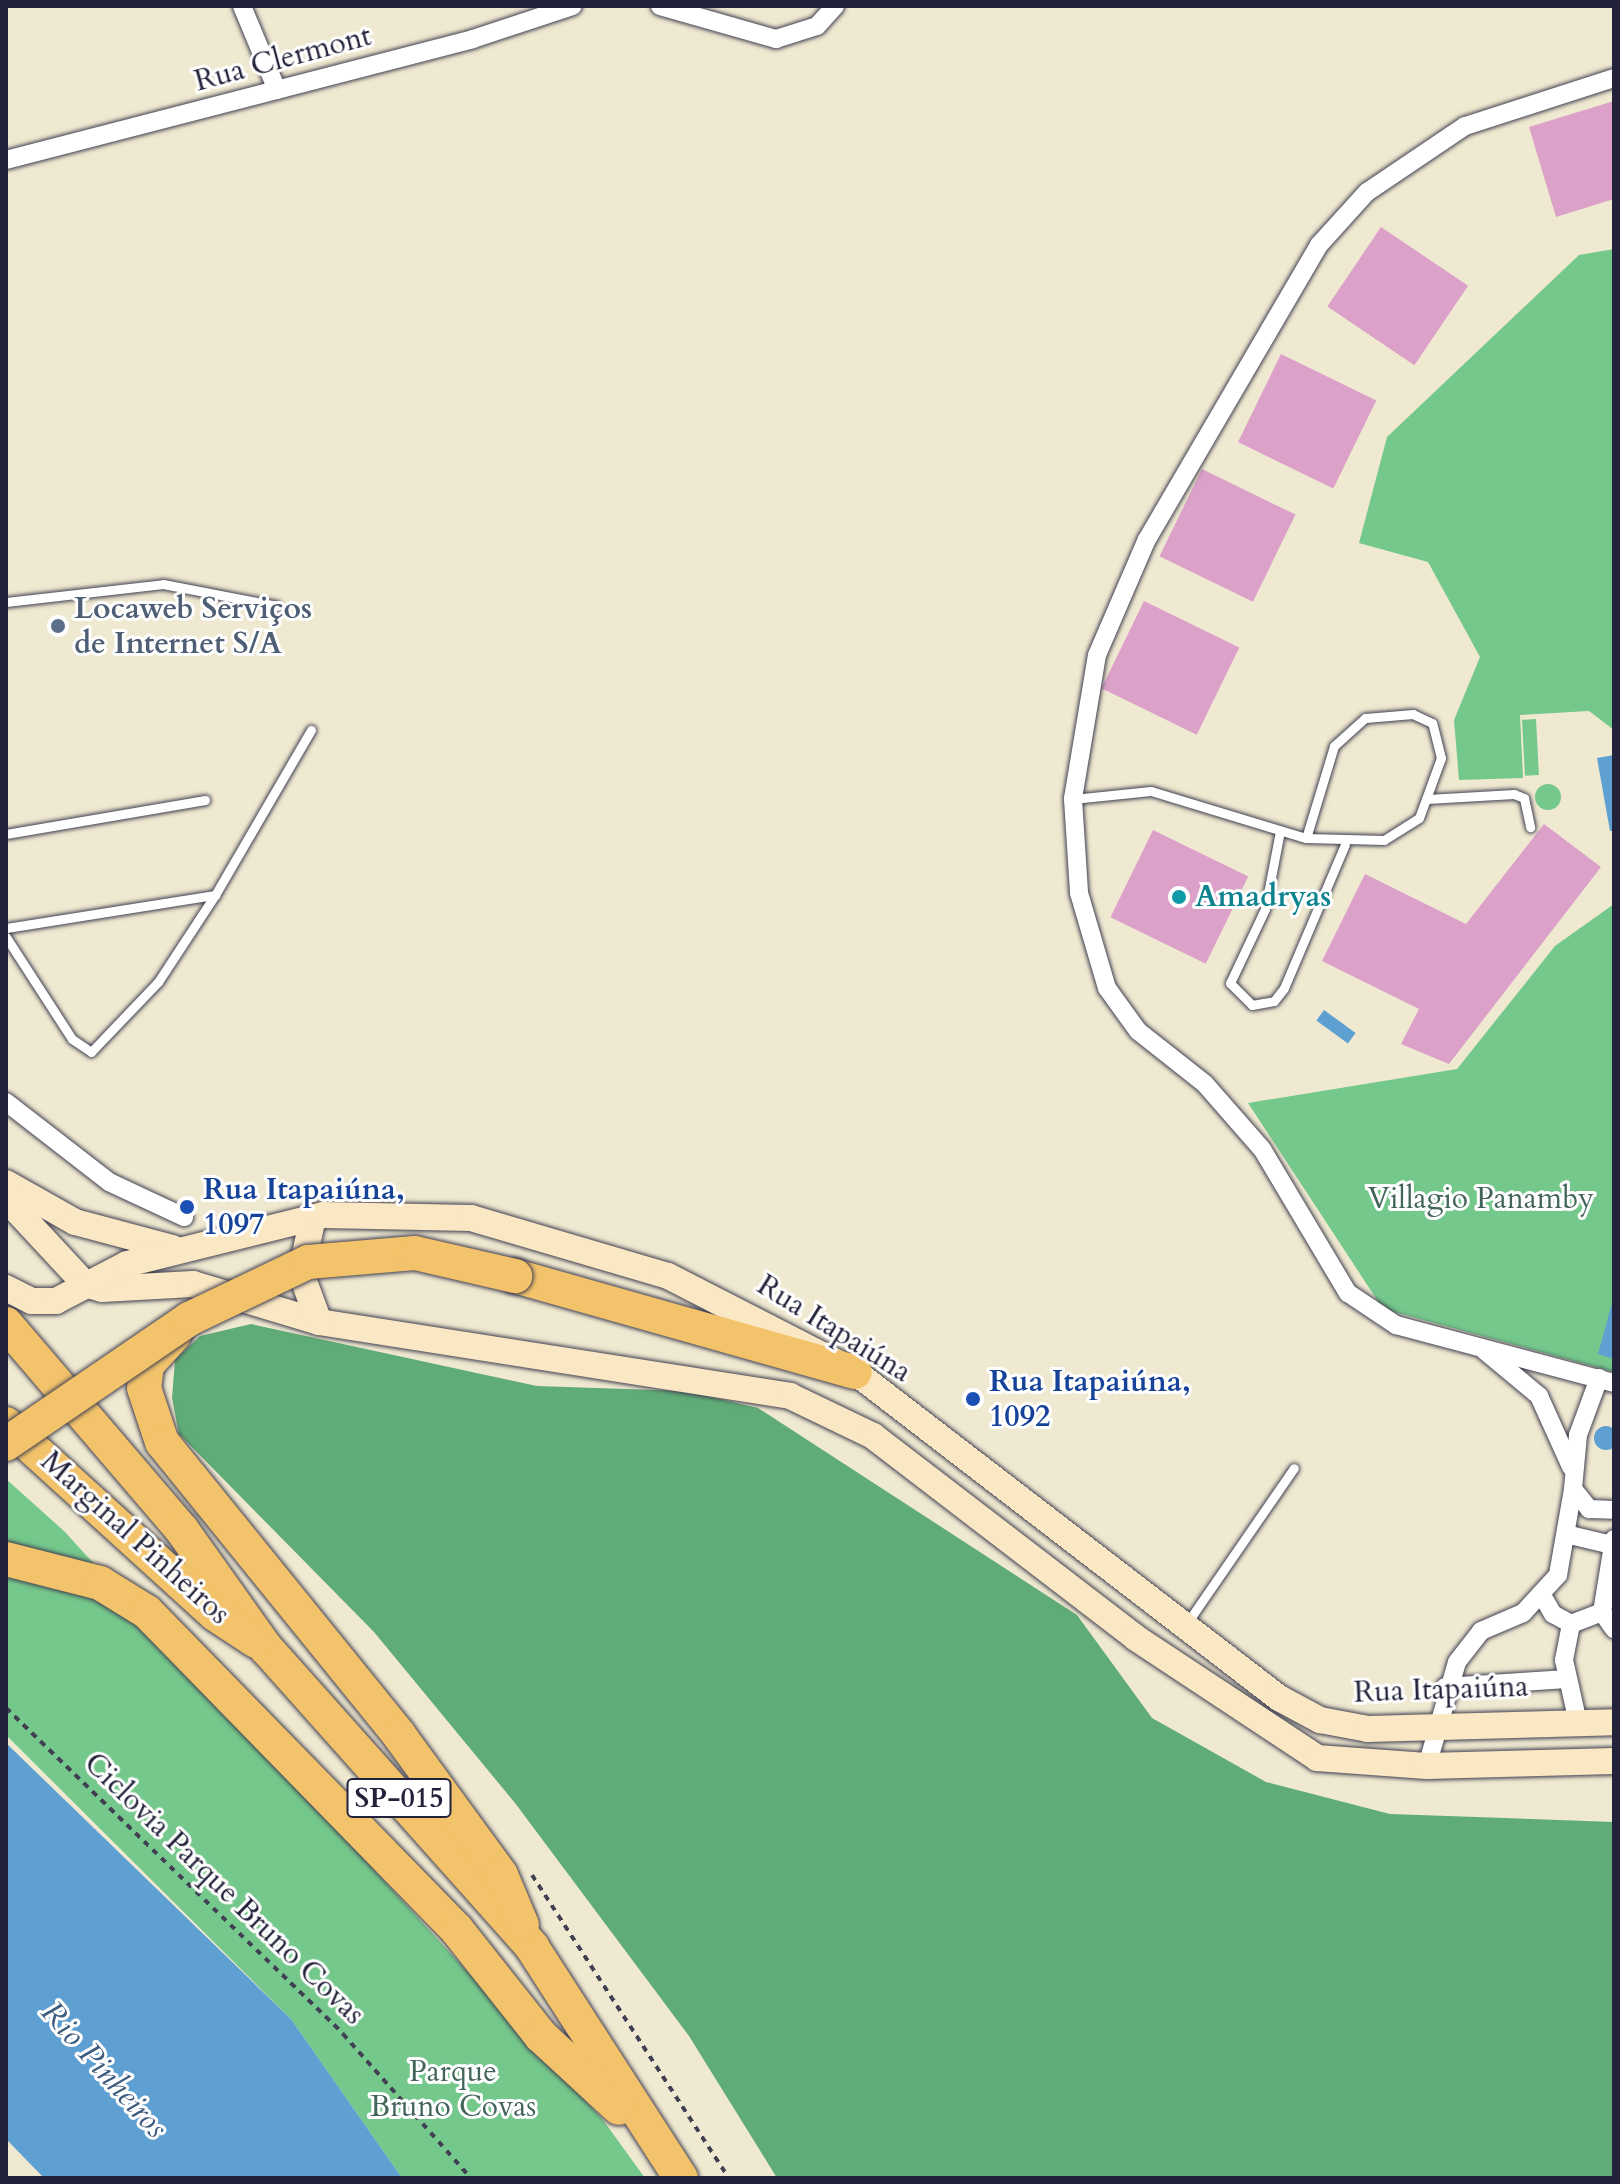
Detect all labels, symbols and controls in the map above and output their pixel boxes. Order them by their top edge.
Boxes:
street label: Rua Clermont [191,18,375,100]
place label: Locaweb Serviços de Internet S/A [74,591,312,662]
marker: Locaweb Serviços de Internet S/A [49,617,67,635]
place label: Amadryas [1195,879,1331,915]
marker: Amadryas [1170,888,1188,906]
place label: Rua Itapaiúna, 1097 [203,1172,405,1242]
park label: Villagio Panamby [1368,1181,1594,1217]
marker: Rua Itapaiúna, 1097 [178,1198,196,1216]
street label: Rua Itapaiúna [750,1267,918,1391]
place label: Rua Itapaiúna, 1092 [989,1364,1191,1434]
marker: Rua Itapaiúna, 1092 [964,1390,982,1408]
street label: Marginal Pinheiros [33,1444,237,1632]
street label: Rua Itapaiúna [1353,1669,1529,1711]
street label: Ciclovia Parque Bruno Covas [76,1746,372,2032]
road number: SP-015 [345,1774,453,1822]
water label: Rio Pinheiros [33,1994,175,2146]
park label: Parque Bruno Covas [370,2054,536,2124]

